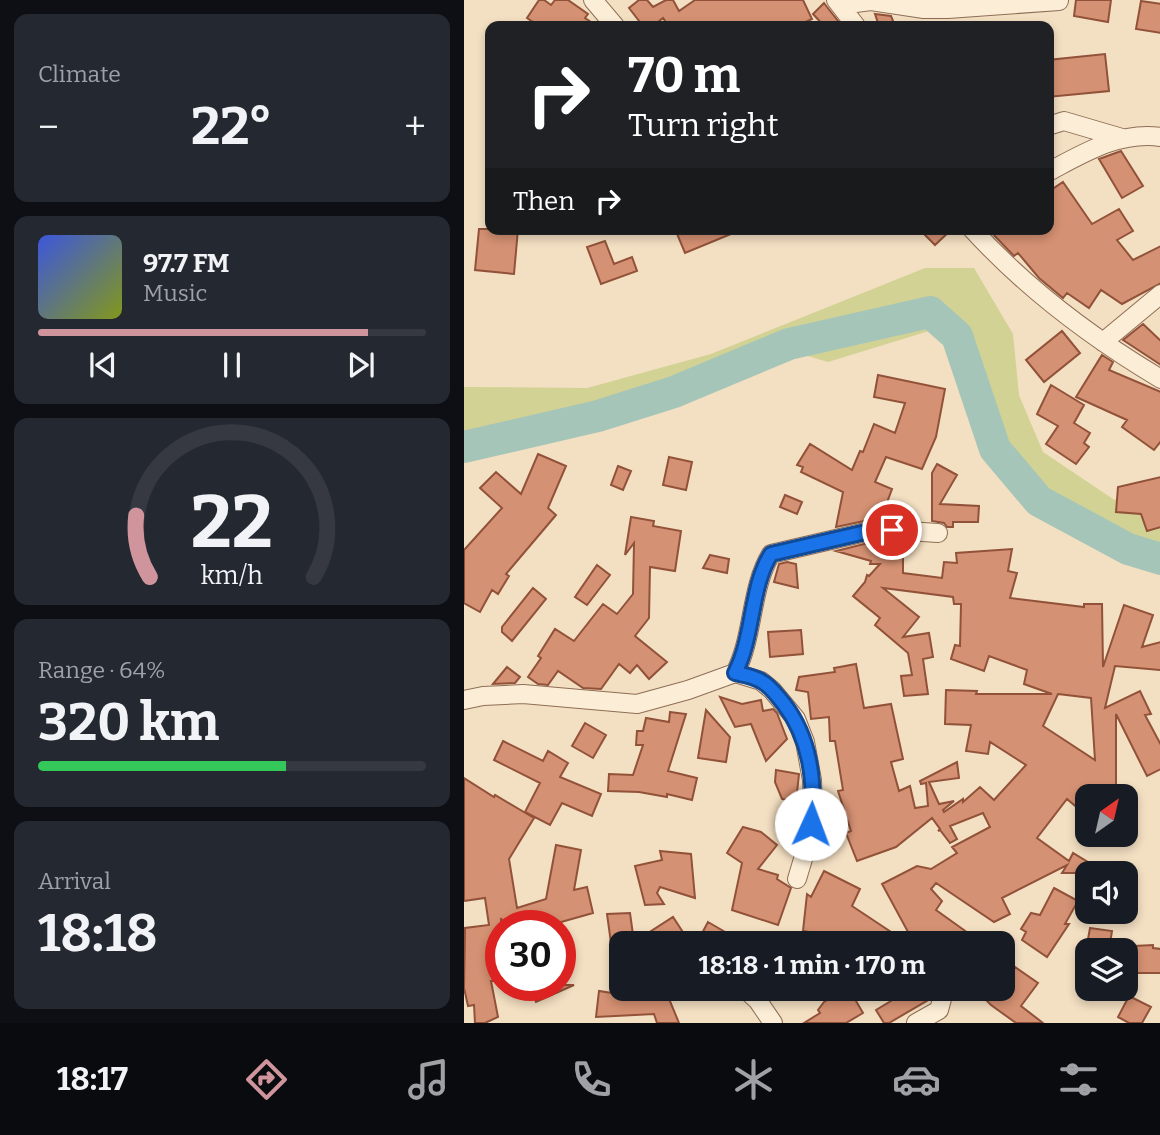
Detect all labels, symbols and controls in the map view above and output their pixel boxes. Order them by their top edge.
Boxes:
text: 70 m [628,46,740,105]
icon: right [513,49,604,140]
text: Climate [38,60,121,88]
text: 22° [191,95,272,158]
text: − [38,104,59,150]
text: + [404,104,426,150]
text: Turn right [628,106,779,144]
icon: right [589,182,627,220]
text: Then [513,186,575,217]
text: 97.7 FM [143,248,230,279]
text: Music [143,279,207,307]
icon: previous [84,346,122,384]
icon: pause [213,346,251,384]
icon: next [342,346,380,384]
text: 22 [191,480,273,567]
pin [862,500,922,560]
icon: arrive [873,511,911,549]
text: km/h [201,561,263,591]
text: Range · 64% [38,656,166,684]
text: 320 km [38,691,219,754]
north arrow [1075,784,1138,847]
map controls [1075,784,1138,1001]
position arrow [774,787,848,861]
button: sound [1075,861,1138,924]
text: Arrival [38,867,111,895]
text: 18:18 [38,902,158,965]
speed limit sign: 30 [485,910,576,1001]
button: layers [1075,938,1138,1001]
text: 18:18 · 1 min · 170 m [699,950,925,981]
icon: directions [242,1055,291,1104]
icon: music [404,1055,453,1104]
icon: phone [567,1055,616,1104]
icon: climate [729,1055,778,1104]
icon: car [892,1055,941,1104]
icon: filters [1054,1055,1103,1104]
text: 18:17 [57,1060,128,1098]

